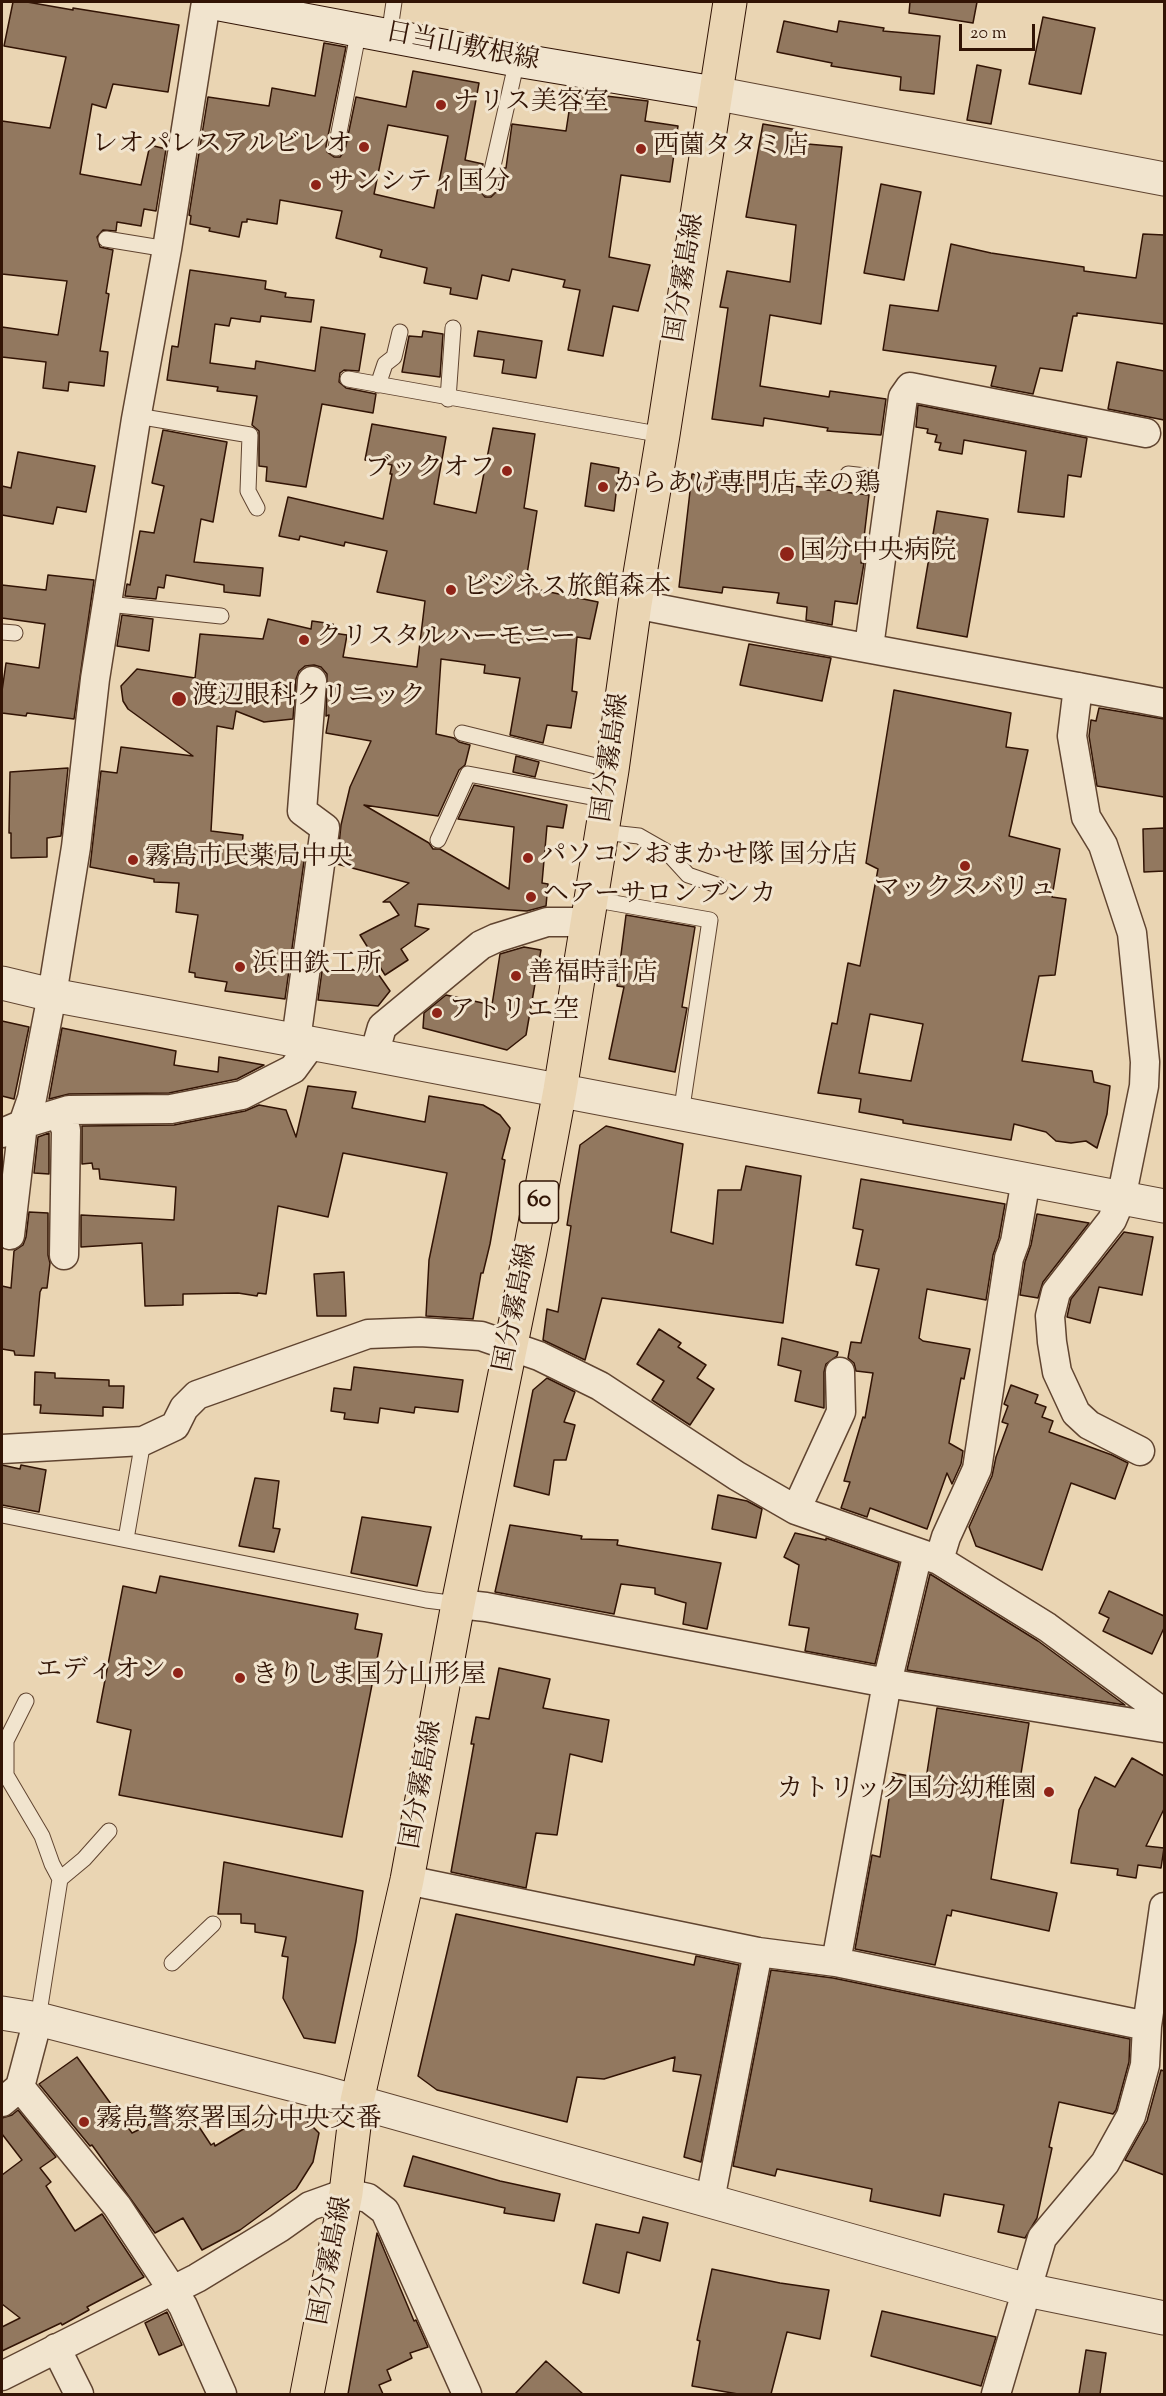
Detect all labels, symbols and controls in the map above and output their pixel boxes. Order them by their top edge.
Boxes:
scale bar [962,12,1038,50]
street label: 日当山敷根線 [382,19,542,79]
text: 20 m [970,21,1007,47]
place label: ナリス美容室 [453,89,609,121]
marker: ナリス美容室 [434,98,448,112]
place label: レオパレスアルビレオ [92,131,352,163]
place label: 西薗タタミ店 [653,133,809,165]
marker: レオパレスアルビレオ [357,140,371,154]
marker: 西薗タタミ店 [634,142,648,156]
place label: サンシティ国分 [328,169,510,201]
marker: サンシティ国分 [309,178,323,192]
street label: 国分霧島線 [661,211,713,345]
place label: ブックオフ [365,455,495,487]
marker: ブックオフ [500,464,514,478]
place label: からあげ専門店 幸の鶏 [615,471,881,503]
marker: からあげ専門店 幸の鶏 [596,480,610,494]
place label: 国分中央病院 [800,538,956,570]
marker: 国分中央病院 [778,545,796,563]
place label: ビジネス旅館森本 [463,574,671,606]
marker: ビジネス旅館森本 [444,583,458,597]
place label: クリスタルハーモニー [316,624,576,656]
marker: クリスタルハーモニー [297,633,311,647]
place label: 渡辺眼科クリニック [192,683,426,715]
marker: 渡辺眼科クリニック [170,690,188,708]
street label: 国分霧島線 [589,691,637,825]
place label: パソコンおまかせ隊 国分店 [540,842,858,874]
place label: 霧島市民薬局中央 [145,844,353,876]
marker: パソコンおまかせ隊 国分店 [521,851,535,865]
marker: 霧島市民薬局中央 [126,853,140,867]
marker: マックスバリュ [958,859,972,873]
place label: マックスバリュ [874,875,1056,907]
place label: ヘアーサロンブンカ [543,881,776,913]
marker: ヘアーサロンブンカ [524,890,538,904]
place label: 浜田鉄工所 [252,951,382,983]
marker: 浜田鉄工所 [233,960,247,974]
place label: 善福時計店 [528,960,658,992]
marker: 善福時計店 [509,969,523,983]
place label: アトリエ空 [449,997,579,1029]
marker: アトリエ空 [430,1006,444,1020]
road number: 60 [520,1181,558,1223]
street label: 国分霧島線 [490,1241,546,1375]
place label: エディオン [36,1657,166,1689]
place label: きりしま国分山形屋 [252,1662,486,1694]
marker: エディオン [171,1666,185,1680]
marker: きりしま国分山形屋 [233,1671,247,1685]
street label: 国分霧島線 [397,1718,451,1852]
place label: カトリック国分幼稚園 [777,1776,1037,1808]
marker: カトリック国分幼稚園 [1042,1785,1056,1799]
place label: 霧島警察署国分中央交番 [96,2106,382,2138]
marker: 霧島警察署国分中央交番 [77,2115,91,2129]
street label: 国分霧島線 [305,2194,361,2328]

